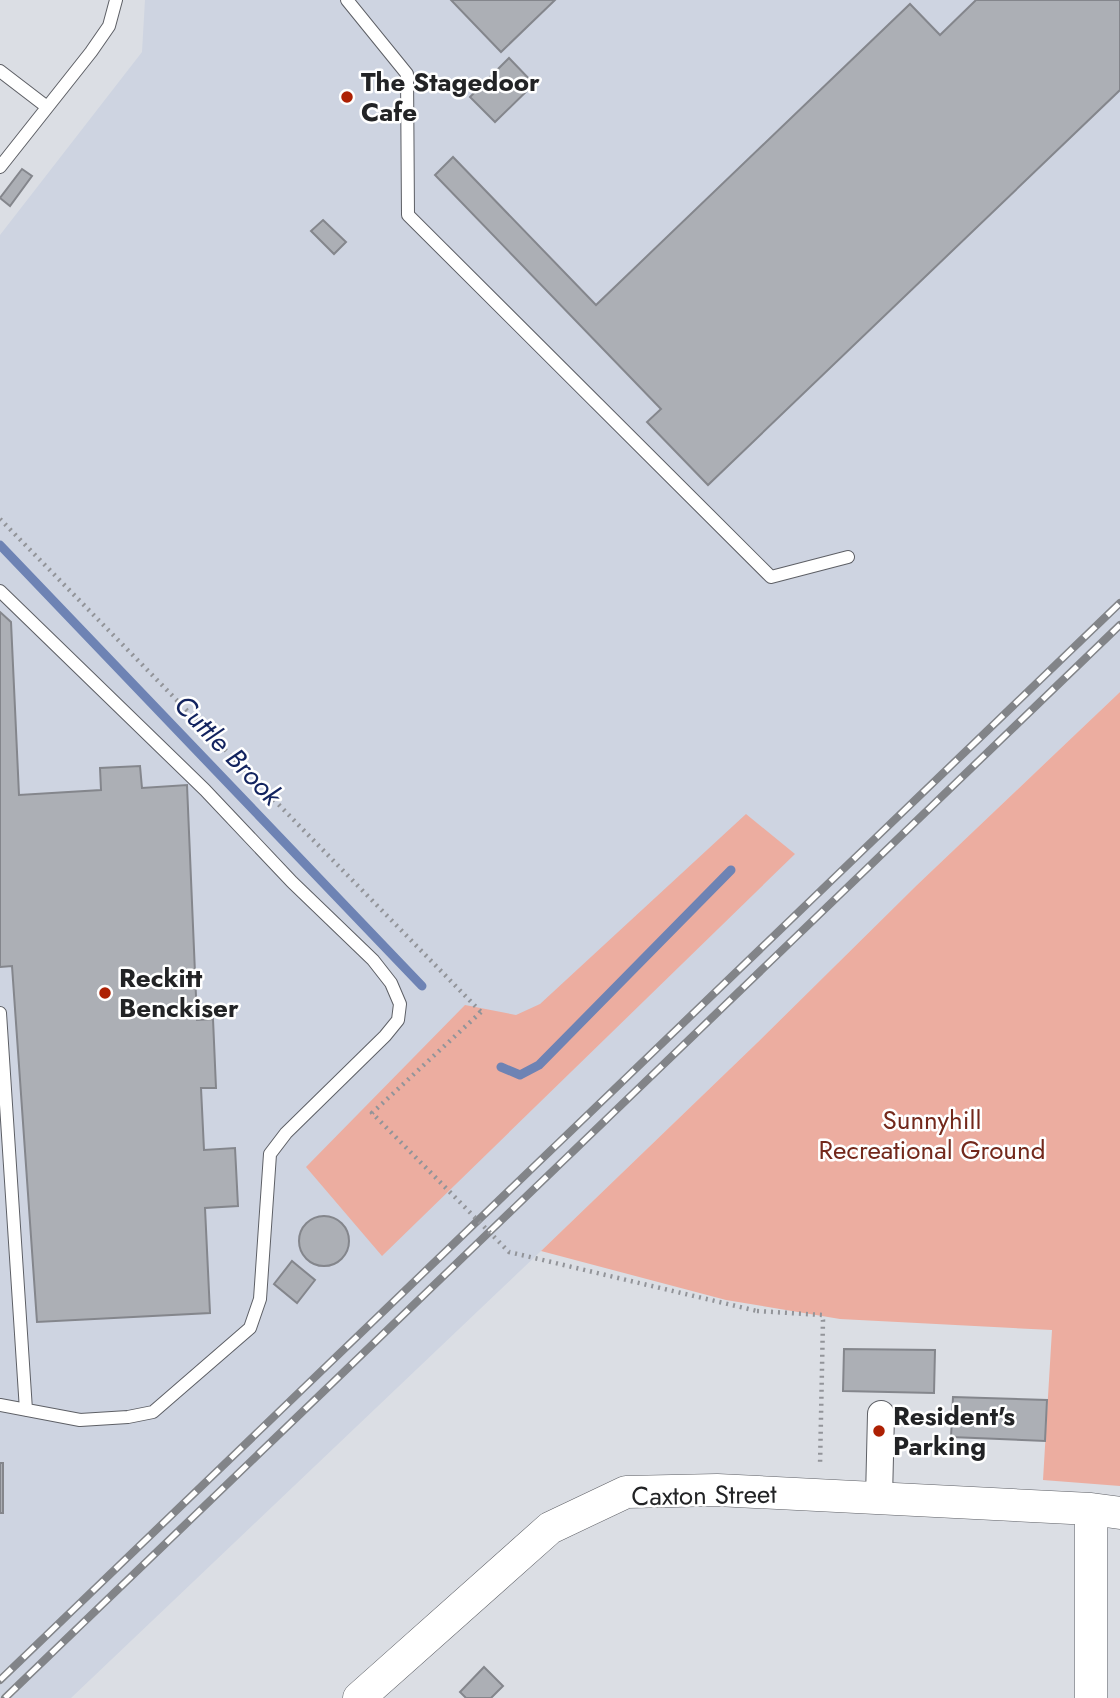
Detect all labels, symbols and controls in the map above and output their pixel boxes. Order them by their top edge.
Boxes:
place label: The Stagedoor Cafe [361,63,540,131]
marker: The Stagedoor Cafe [339,89,355,105]
water label: Cuttle Brook [165,685,292,815]
place label: Reckitt Benckiser [119,959,239,1027]
marker: Reckitt Benckiser [97,985,113,1001]
park label: Sunnyhill Recreational Ground [819,1101,1045,1169]
place label: Resident's Parking [893,1397,1015,1465]
marker: Resident's Parking [871,1423,887,1439]
street label: Caxton Street [631,1475,778,1515]

